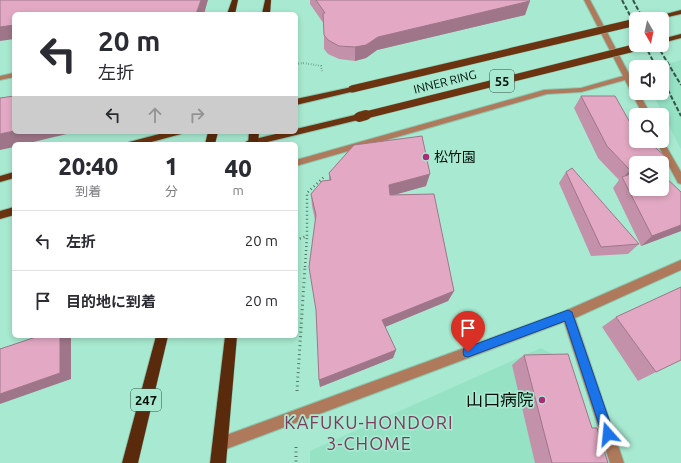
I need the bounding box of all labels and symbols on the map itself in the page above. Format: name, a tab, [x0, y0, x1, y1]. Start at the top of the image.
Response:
north arrow	[629, 12, 669, 52]
street label: INNER RING	[412, 67, 478, 96]
road number: 55	[490, 70, 514, 92]
place label: 松竹園	[434, 149, 476, 165]
marker: 松竹園	[421, 152, 431, 162]
pin	[451, 311, 485, 352]
road number: 247	[131, 389, 161, 411]
place label: 山口病院	[466, 390, 534, 409]
marker: 山口病院	[537, 395, 547, 405]
district label: KAFUKU-HONDORI 3-CHOME	[284, 412, 454, 453]
position arrow	[587, 413, 629, 455]

